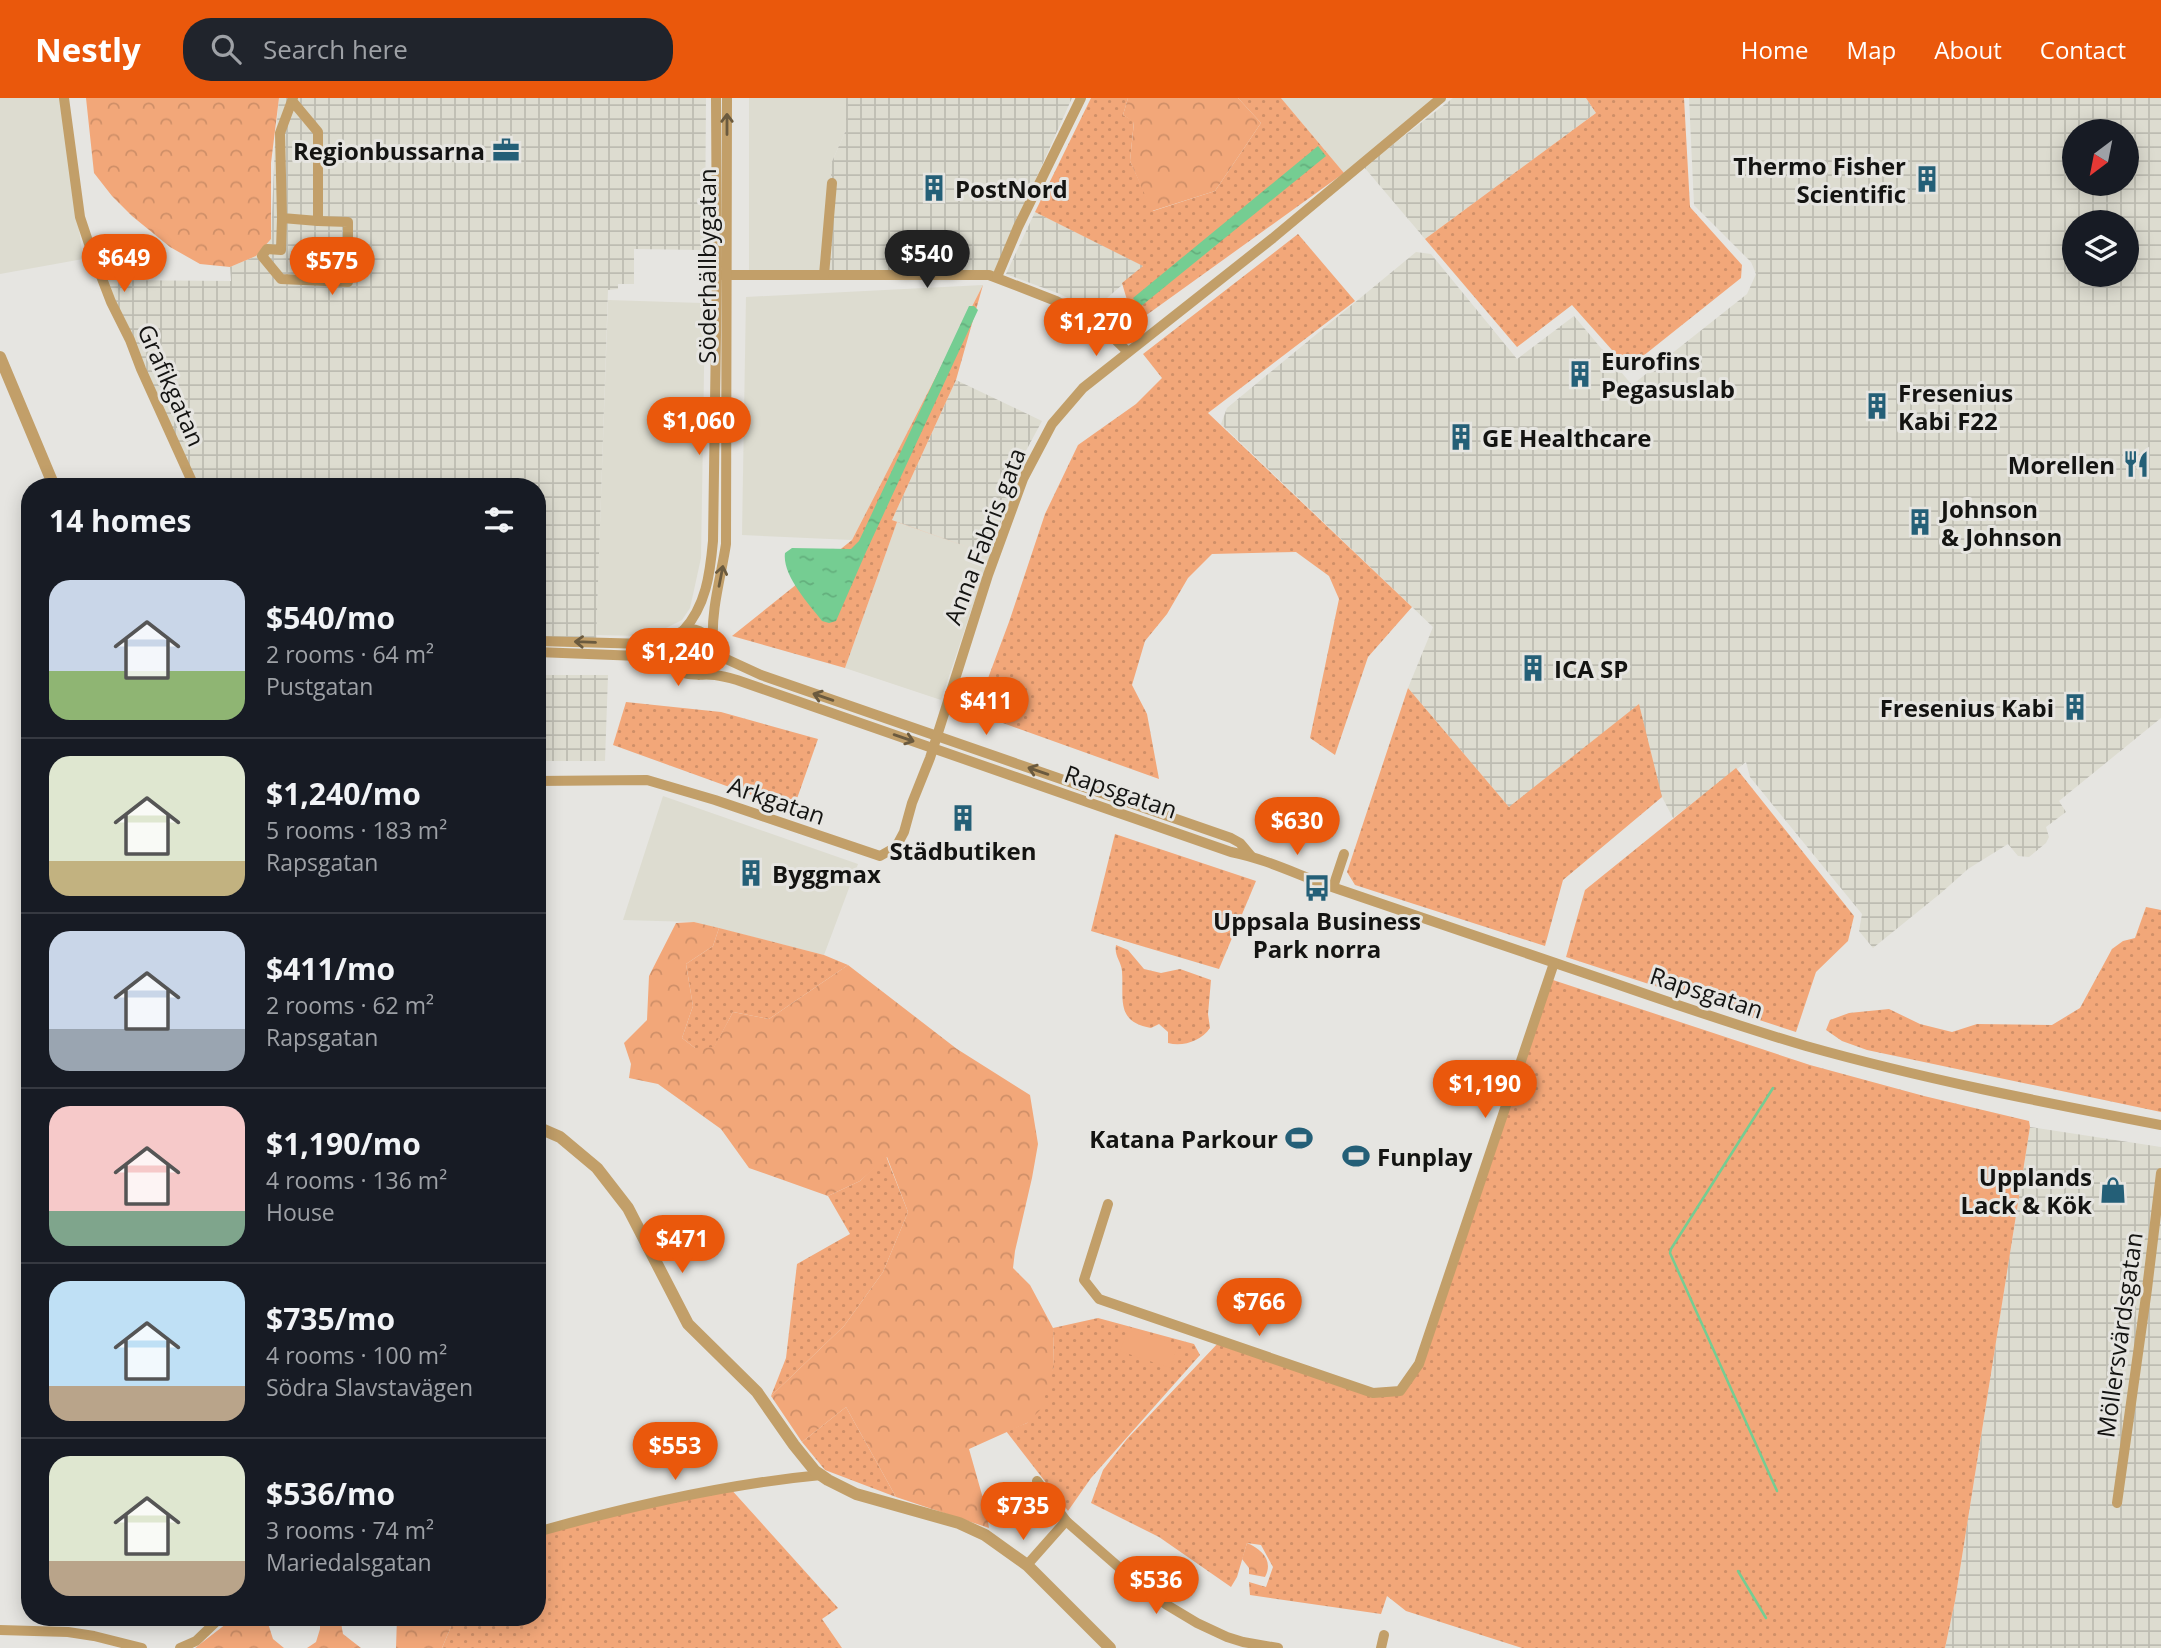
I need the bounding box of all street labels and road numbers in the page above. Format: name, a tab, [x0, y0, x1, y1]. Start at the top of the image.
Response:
street label: Söderhällbygatan	[690, 168, 723, 364]
street label: Grafikgatan	[130, 319, 214, 451]
street label: Anna Fabris gata	[935, 443, 1033, 629]
street label: Rapsgatan	[1060, 756, 1182, 826]
street label: Arkgatan	[724, 768, 830, 832]
street label: Rapsgatan	[1646, 958, 1768, 1026]
street label: Möllersvärdsgatan	[2088, 1230, 2150, 1440]

